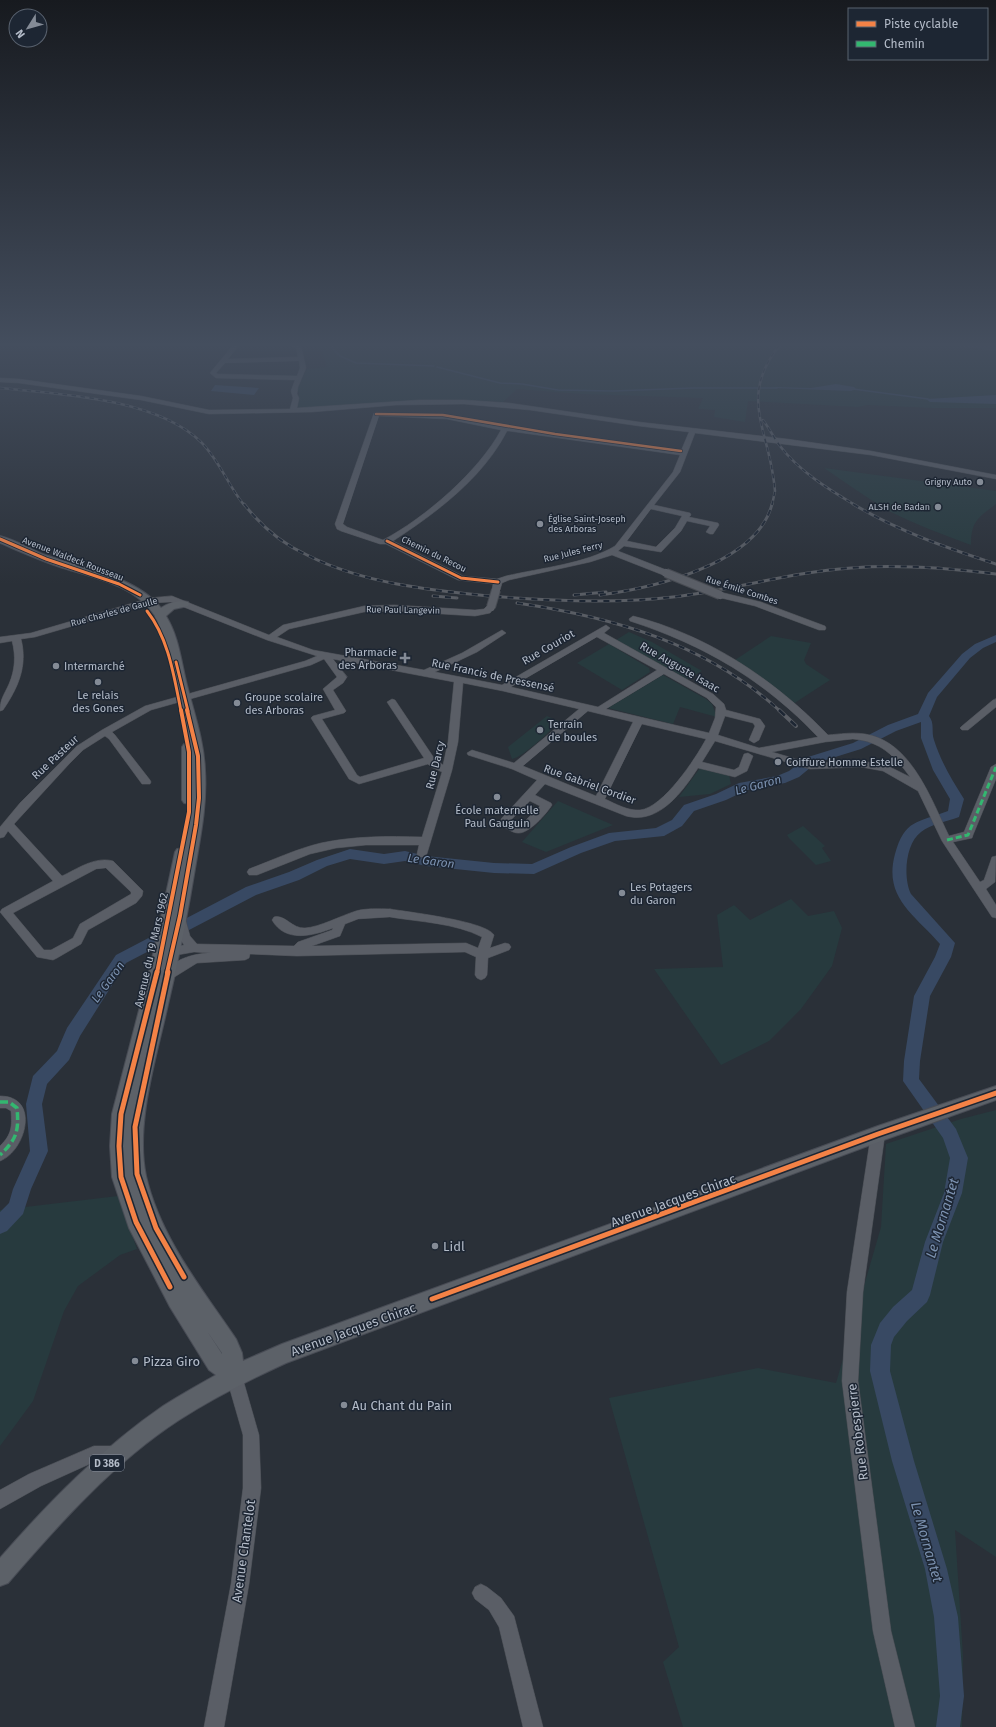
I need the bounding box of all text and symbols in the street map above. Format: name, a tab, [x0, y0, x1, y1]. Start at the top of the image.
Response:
north arrow	[8, 8, 48, 48]
legend	[848, 8, 988, 60]
text: Piste cyclable	[884, 17, 958, 31]
text: N	[13, 27, 28, 41]
text: Chemin	[884, 37, 925, 51]
place label: Grigny Auto	[925, 477, 972, 487]
marker: Grigny Auto	[975, 477, 985, 487]
place label: ALSH de Badan	[868, 502, 930, 512]
marker: ALSH de Badan	[933, 502, 943, 512]
place label: Église Saint-Joseph des Arboras	[548, 513, 626, 534]
marker: Église Saint-Joseph des Arboras	[535, 519, 545, 529]
street label: Chemin du Recou	[400, 534, 468, 574]
street label: Avenue Waldeck Rousseau	[21, 535, 125, 583]
street label: Rue Jules Ferry	[542, 540, 604, 564]
street label: Rue Émile Combes	[705, 573, 780, 606]
street label: Rue Charles de Gaulle	[70, 596, 158, 628]
street label: Rue Paul Langevin	[366, 604, 440, 616]
street label: Rue Couriot	[520, 627, 577, 668]
street label: Rue Auguste Isaac	[638, 639, 722, 696]
place label: Pharmacie des Arboras	[338, 646, 397, 672]
marker: Pharmacie des Arboras	[400, 653, 410, 663]
street label: Rue Francis de Pressensé	[430, 656, 555, 695]
place label: Intermarché	[64, 660, 125, 673]
marker: Intermarché	[51, 661, 61, 671]
marker: Le relais des Gones	[93, 677, 103, 687]
place label: Le relais des Gones	[72, 689, 124, 715]
place label: Groupe scolaire des Arboras	[245, 691, 323, 717]
marker: Groupe scolaire des Arboras	[232, 698, 242, 708]
place label: Terrain de boules	[548, 718, 597, 744]
marker: Terrain de boules	[535, 725, 545, 735]
street label: Rue Pasteur	[29, 732, 82, 782]
street label: Rue Darcy	[423, 739, 448, 791]
place label: Coiffure Homme Estelle	[786, 756, 903, 769]
marker: Coiffure Homme Estelle	[773, 757, 783, 767]
street label: Rue Gabriel Cordier	[542, 762, 638, 807]
water label: Le Garon	[733, 772, 783, 798]
marker: École maternelle Paul Gauguin	[492, 792, 502, 802]
place label: École maternelle Paul Gauguin	[455, 803, 539, 830]
water label: Le Garon	[407, 851, 455, 871]
place label: Les Potagers du Garon	[630, 881, 692, 907]
marker: Les Potagers du Garon	[617, 888, 627, 898]
street label: Avenue du 19 Mars 1962	[132, 892, 171, 1009]
water label: Le Garon	[88, 959, 128, 1005]
street label: Avenue Jacques Chirac	[609, 1171, 738, 1230]
water label: Le Mornantet	[922, 1176, 963, 1260]
place label: Lidl	[443, 1239, 465, 1254]
marker: Lidl	[430, 1241, 440, 1251]
street label: Avenue Jacques Chirac	[289, 1300, 418, 1359]
place label: Pizza Giro	[143, 1354, 200, 1369]
marker: Pizza Giro	[130, 1356, 140, 1366]
street label: Rue Robespierre	[844, 1383, 871, 1481]
place label: Au Chant du Pain	[352, 1398, 452, 1413]
marker: Au Chant du Pain	[339, 1400, 349, 1410]
road number: D 386	[90, 1455, 124, 1471]
street label: Avenue Chantelot	[229, 1498, 258, 1603]
water label: Le Mornantet	[907, 1500, 946, 1584]

